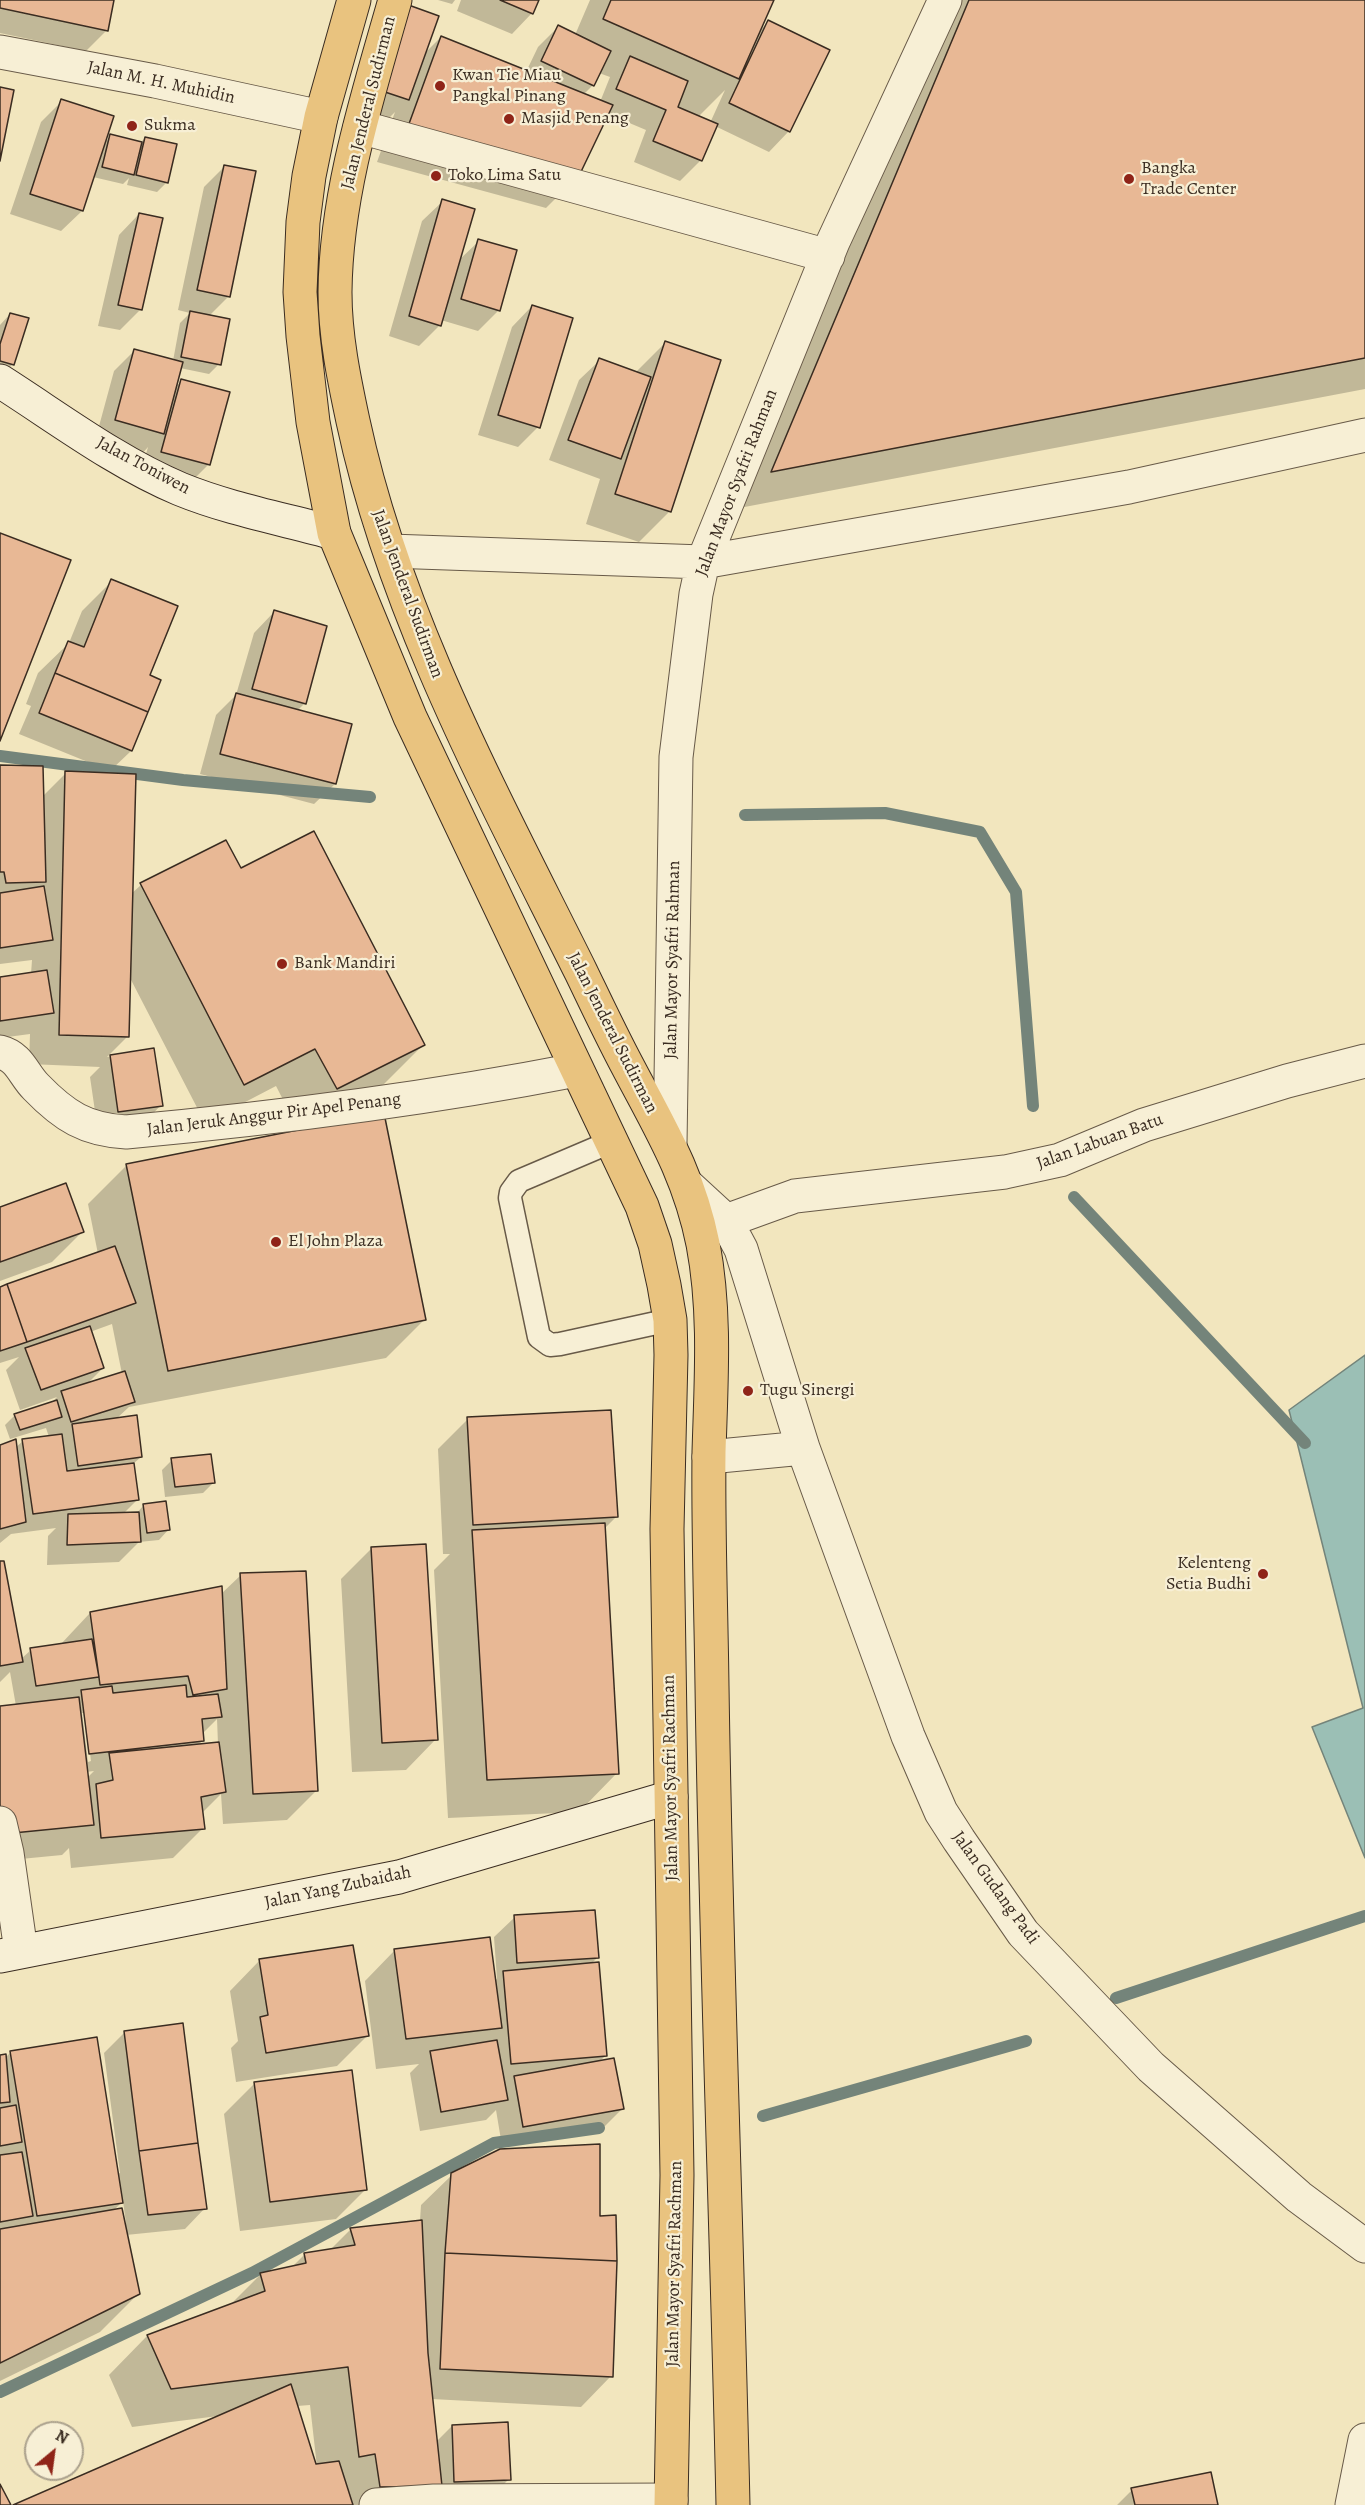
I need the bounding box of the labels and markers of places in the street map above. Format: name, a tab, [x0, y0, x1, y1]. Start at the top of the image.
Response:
place label: Kwan Tie Miau Pangkal Pinang	[452, 65, 566, 107]
marker: Kwan Tie Miau Pangkal Pinang	[433, 79, 447, 93]
place label: Masjid Penang	[521, 108, 629, 130]
marker: Masjid Penang	[502, 112, 516, 126]
place label: Sukma	[144, 115, 196, 137]
marker: Sukma	[125, 119, 139, 133]
place label: Bangka Trade Center	[1141, 158, 1236, 201]
place label: Toko Lima Satu	[448, 165, 561, 187]
marker: Toko Lima Satu	[429, 169, 443, 183]
marker: Bangka Trade Center	[1122, 172, 1136, 186]
place label: Bank Mandiri	[294, 953, 396, 975]
marker: Bank Mandiri	[275, 957, 289, 971]
place label: El John Plaza	[288, 1231, 383, 1253]
marker: El John Plaza	[269, 1235, 283, 1249]
place label: Tugu Sinergi	[760, 1380, 855, 1402]
marker: Tugu Sinergi	[741, 1384, 755, 1398]
place label: Kelenteng Setia Budhi	[1166, 1553, 1251, 1596]
marker: Kelenteng Setia Budhi	[1256, 1567, 1270, 1581]

